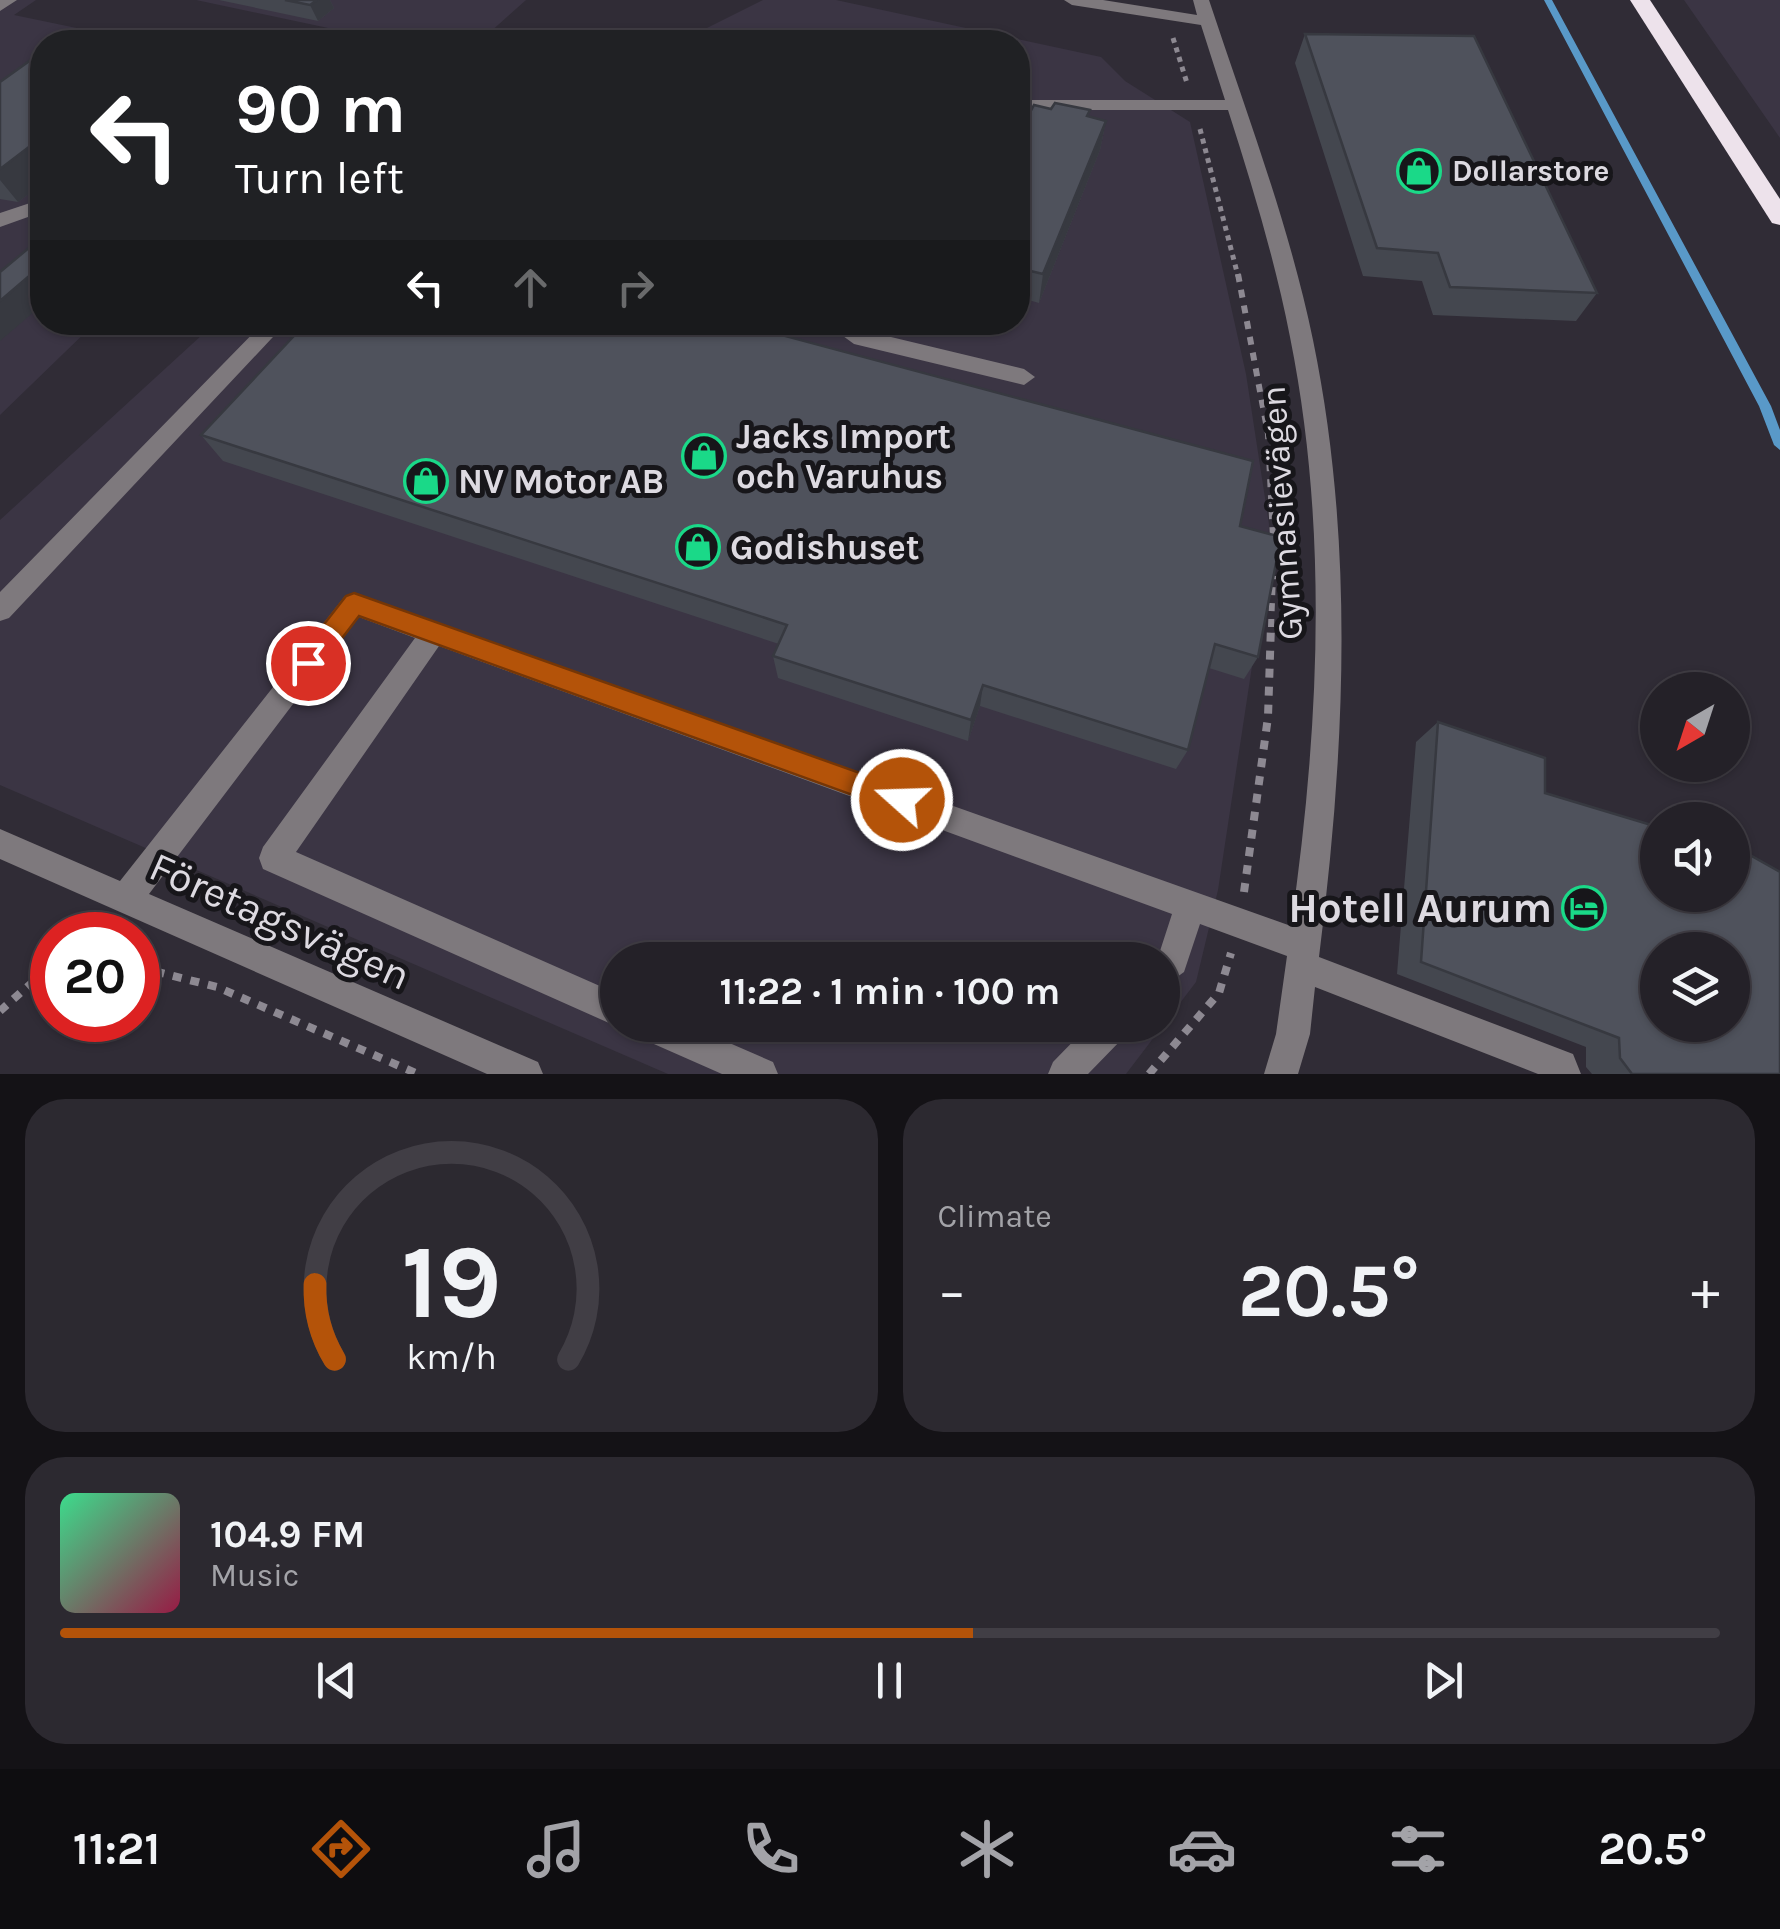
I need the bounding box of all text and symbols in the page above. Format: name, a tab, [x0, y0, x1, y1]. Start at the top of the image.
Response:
text: 90 m	[235, 68, 406, 150]
icon: left	[70, 70, 200, 200]
shop icon: Dollarstore	[1396, 148, 1442, 194]
text: Turn left	[235, 152, 404, 204]
place label: Dollarstore	[1452, 153, 1610, 189]
icon: left	[398, 260, 453, 315]
icon: ahead	[503, 260, 558, 315]
icon: right	[608, 260, 663, 315]
street label: Gymnasievägen	[1253, 385, 1311, 641]
place label: Jacks Import och Varuhus	[736, 416, 951, 497]
shop icon: Jacks Import och Varuhus	[681, 433, 727, 479]
shop icon: NV Motor AB	[403, 458, 449, 504]
place label: NV Motor AB	[458, 461, 664, 502]
shop icon: Godishuset	[675, 524, 721, 570]
place label: Godishuset	[730, 527, 920, 568]
pin	[266, 621, 351, 706]
icon: arrive	[281, 636, 336, 691]
north arrow	[1640, 672, 1750, 782]
map controls	[1640, 672, 1750, 1042]
position arrow	[850, 748, 954, 852]
button: sound	[1640, 802, 1750, 912]
street label: Företagsvägen	[142, 841, 418, 1001]
place label: Hotell Aurum	[1288, 883, 1552, 933]
hotel icon: Hotell Aurum	[1561, 885, 1607, 931]
speed limit sign: 20	[30, 912, 160, 1042]
button: layers	[1640, 932, 1750, 1042]
text: 11:22 · 1 min · 100 m	[720, 969, 1060, 1014]
text: Climate	[938, 1198, 1052, 1235]
text: 19	[401, 1222, 502, 1343]
text: 20.5°	[1238, 1247, 1420, 1335]
text: −	[938, 1259, 966, 1323]
text: +	[1691, 1259, 1720, 1323]
text: km/h	[406, 1336, 497, 1378]
text: 104.9 FM	[210, 1512, 365, 1557]
text: Music	[210, 1557, 299, 1594]
icon: previous	[309, 1653, 364, 1708]
icon: pause	[862, 1653, 917, 1708]
icon: next	[1416, 1653, 1471, 1708]
icon: directions	[306, 1814, 376, 1884]
icon: music	[521, 1814, 591, 1884]
icon: phone	[736, 1814, 806, 1884]
icon: climate	[952, 1814, 1022, 1884]
icon: car	[1167, 1814, 1237, 1884]
icon: filters	[1383, 1814, 1453, 1884]
text: 11:21	[73, 1823, 160, 1875]
text: 20.5°	[1598, 1823, 1707, 1875]

